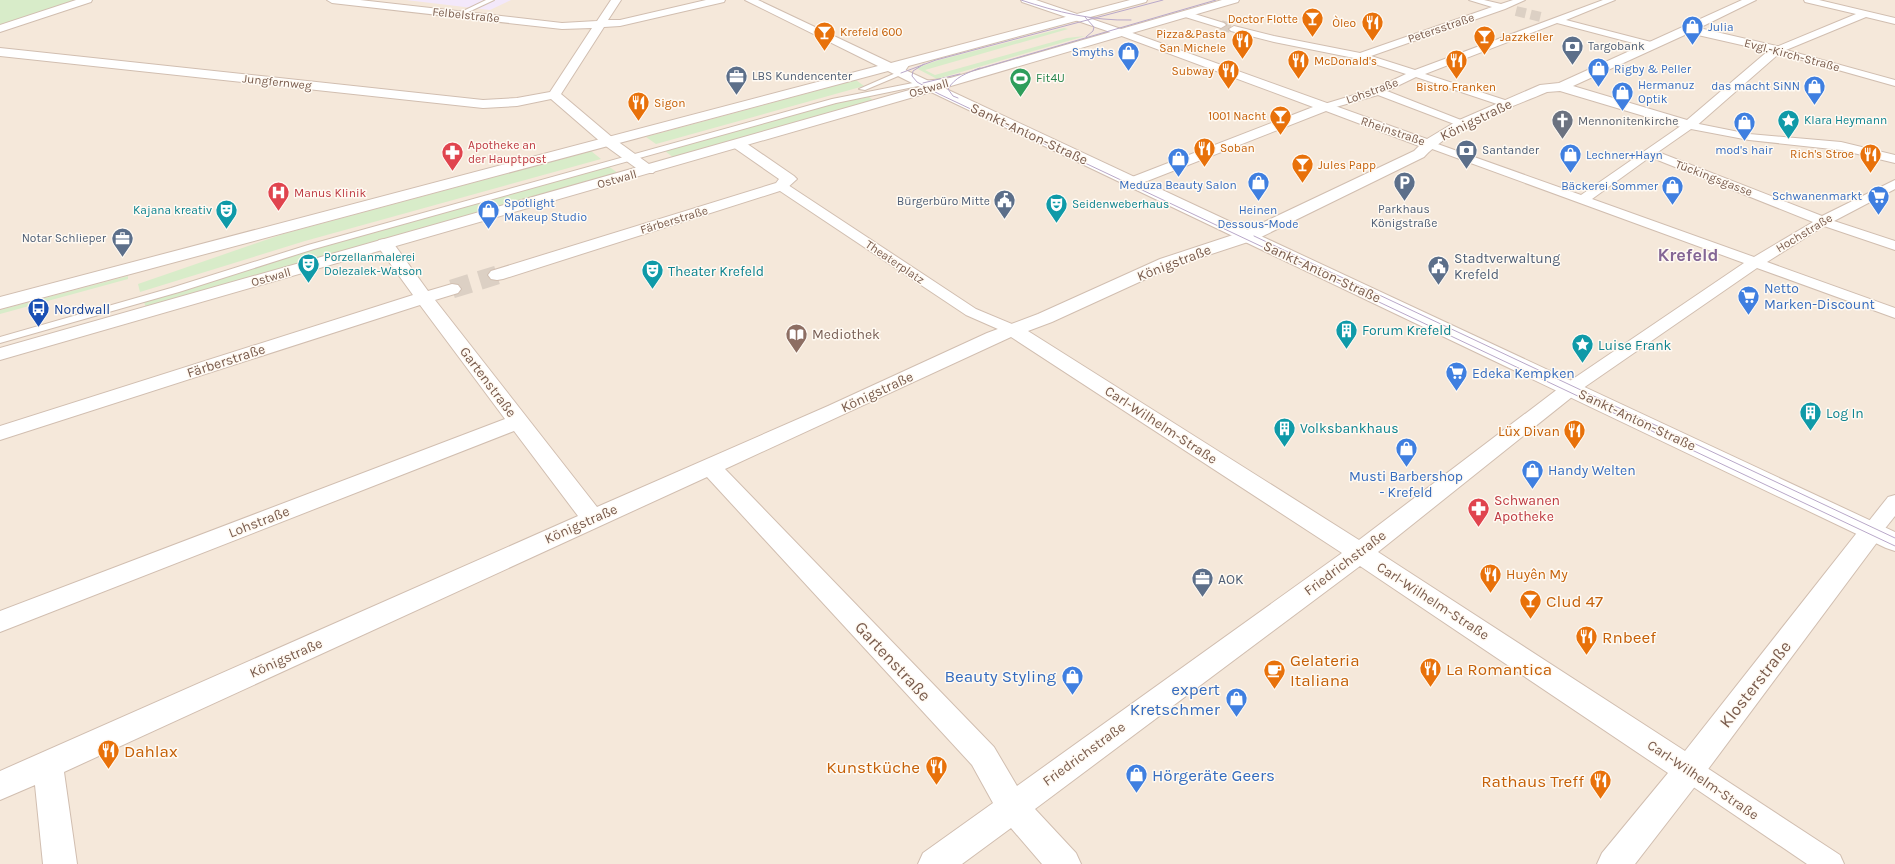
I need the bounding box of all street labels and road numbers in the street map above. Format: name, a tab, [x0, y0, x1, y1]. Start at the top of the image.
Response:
street label: Felbelstraße	[432, 5, 500, 25]
street label: Petersstraße	[1406, 10, 1476, 46]
street label: Evgl.-Kirch-Straße	[1743, 36, 1841, 74]
street label: Jungfernweg	[242, 71, 313, 93]
street label: Lohstraße	[1344, 75, 1400, 107]
street label: Ostwall	[908, 76, 950, 100]
street label: Königstraße	[1437, 95, 1515, 145]
street label: Sankt-Anton-Straße	[968, 99, 1090, 169]
street label: Rheinstraße	[1359, 113, 1427, 149]
street label: Tückingsgasse	[1673, 157, 1755, 199]
street label: Ostwall	[596, 167, 638, 191]
street label: Färberstraße	[639, 203, 709, 237]
street label: Hochstraße	[1773, 211, 1835, 255]
street label: Theaterplatz	[863, 237, 927, 287]
street label: Sankt-Anton-Straße	[1261, 237, 1383, 307]
street label: Königstraße	[1135, 241, 1213, 285]
street label: Ostwall	[250, 265, 292, 289]
street label: Färberstraße	[185, 340, 267, 382]
street label: Gartenstraße	[456, 343, 520, 421]
street label: Königstraße	[838, 368, 916, 416]
street label: Carl-Wilhelm-Straße	[1102, 382, 1220, 468]
street label: Sankt-Anton-Straße	[1576, 385, 1698, 455]
street label: Königstraße	[542, 500, 620, 548]
street label: Lohstraße	[226, 503, 292, 541]
street label: Friedrichstraße	[1301, 527, 1389, 599]
street label: Carl-Wilhelm-Straße	[1374, 558, 1492, 644]
street label: Gartenstraße	[851, 617, 935, 705]
street label: Königstraße	[247, 634, 325, 682]
street label: Klosterstraße	[1715, 637, 1795, 731]
street label: Friedrichstraße	[1039, 718, 1129, 790]
street label: Carl-Wilhelm-Straße	[1644, 736, 1762, 824]

